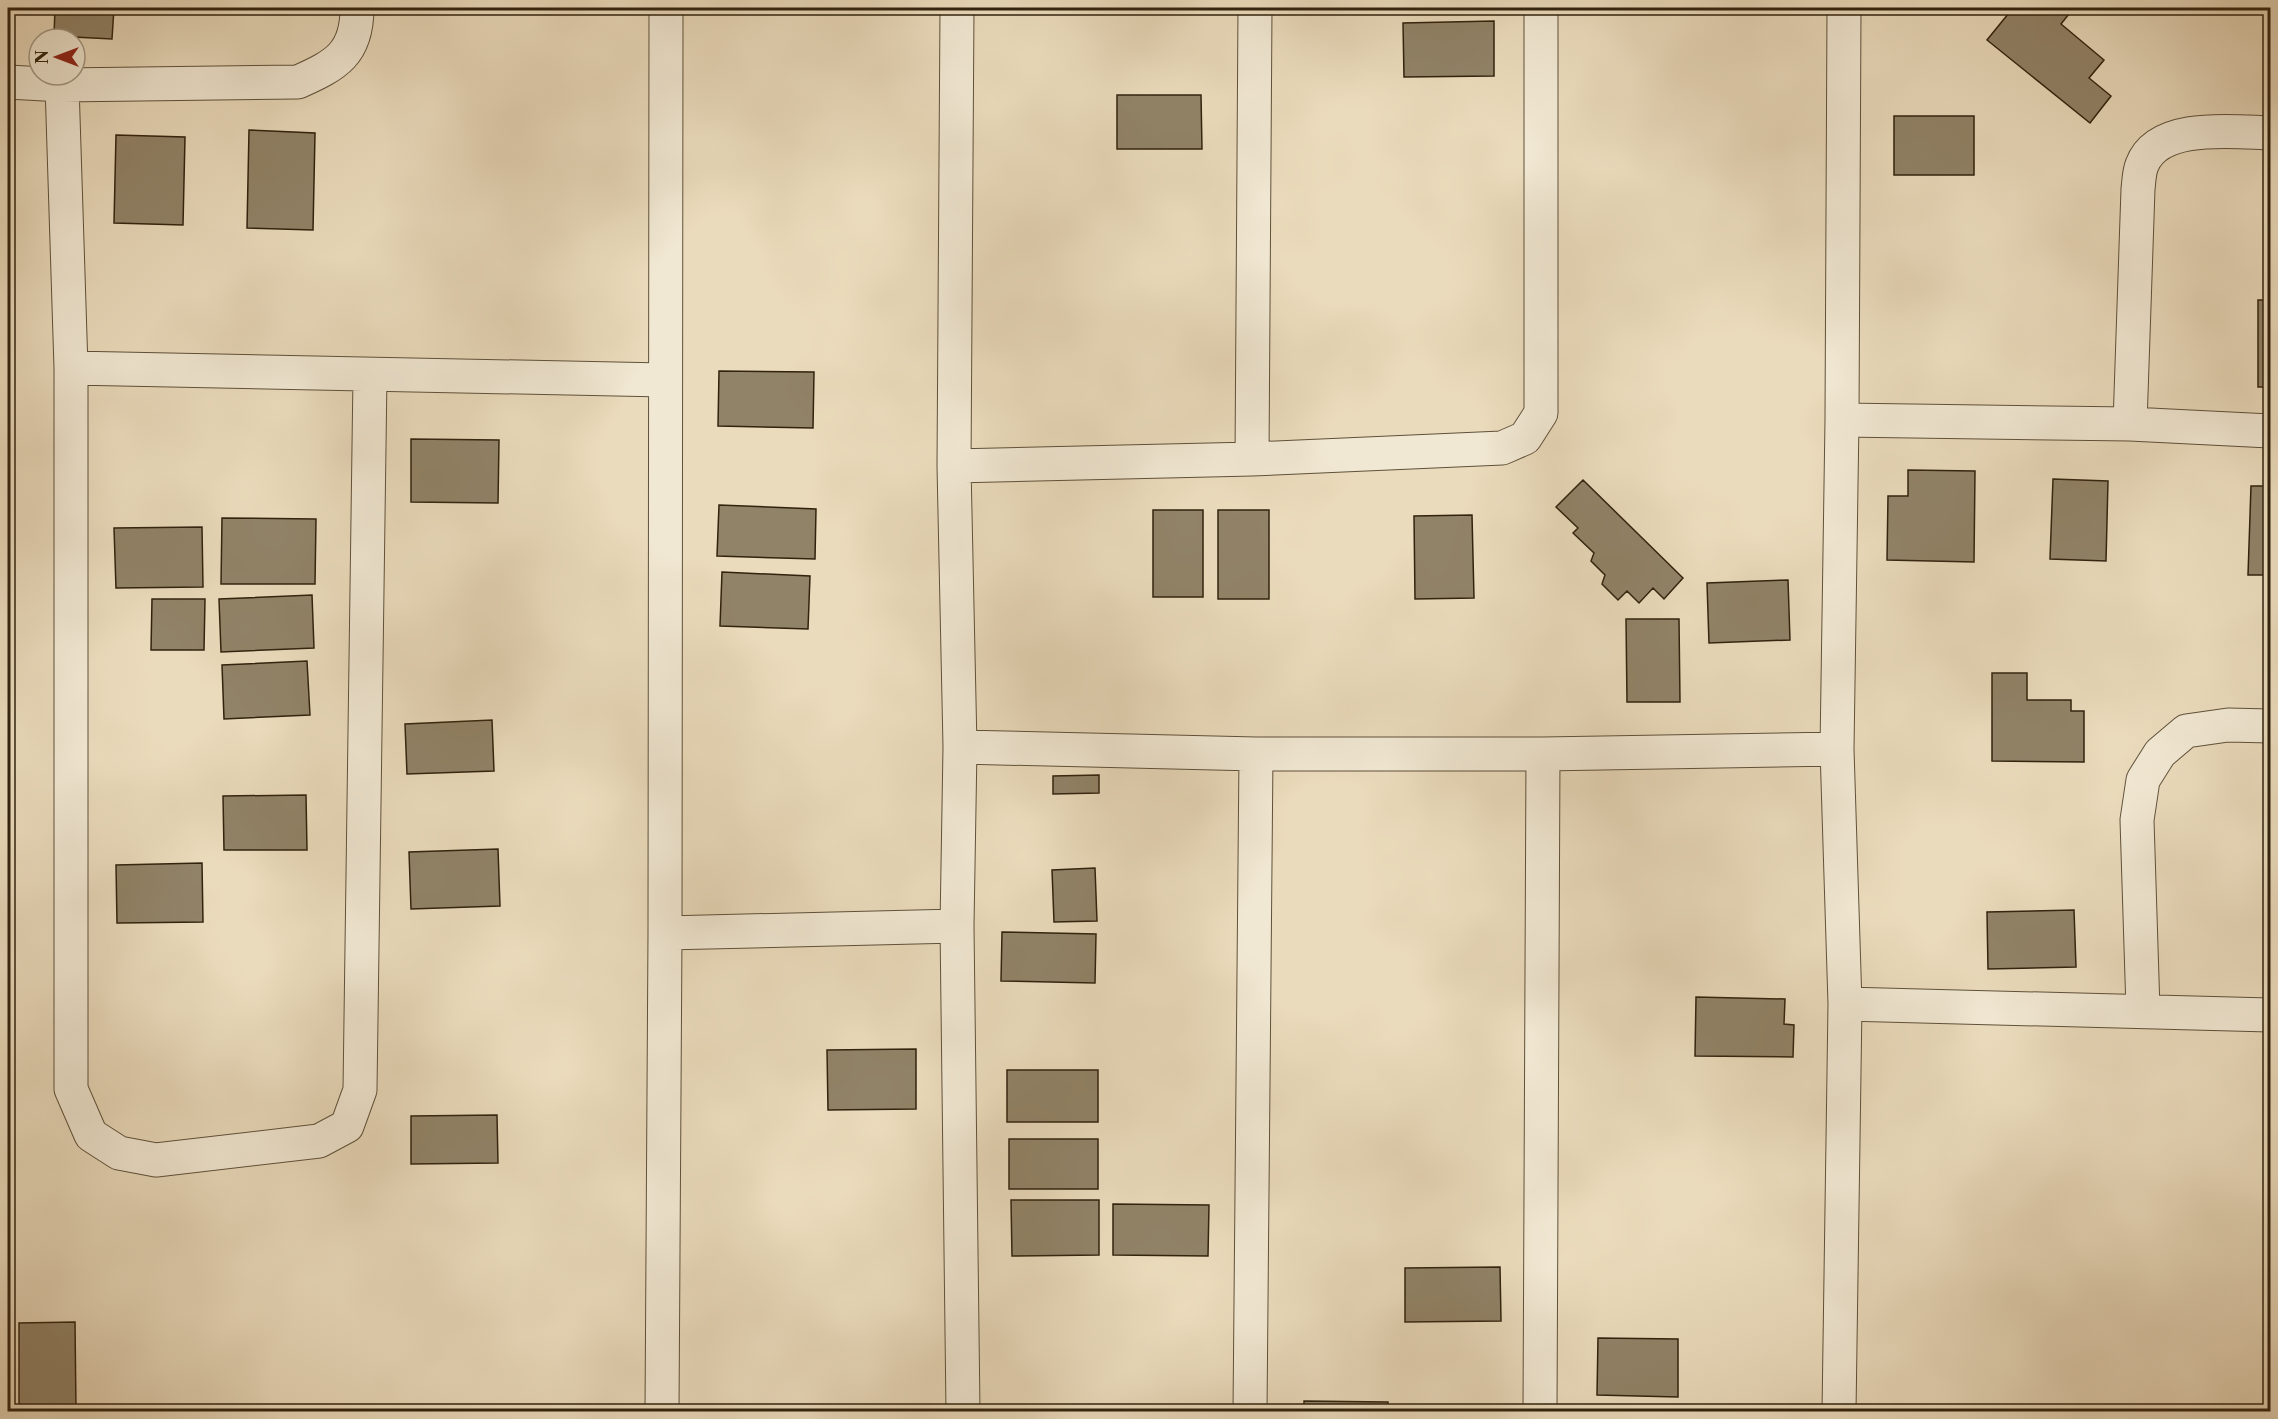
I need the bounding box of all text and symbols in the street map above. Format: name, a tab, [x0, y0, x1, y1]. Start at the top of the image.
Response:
north arrow	[27, 27, 87, 87]
text: N	[32, 50, 52, 64]

